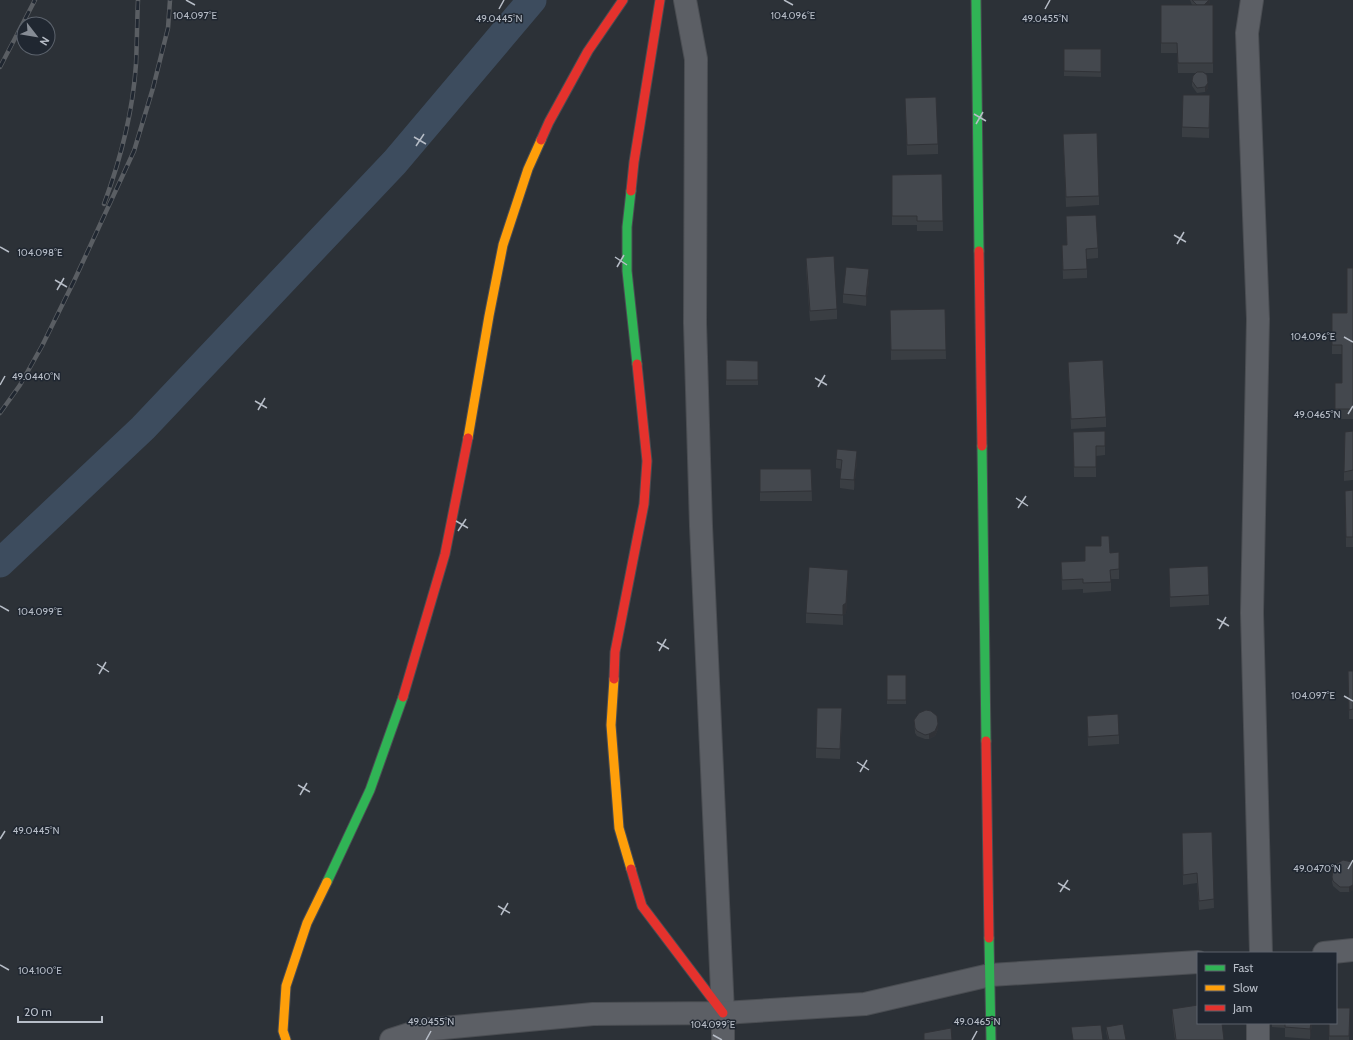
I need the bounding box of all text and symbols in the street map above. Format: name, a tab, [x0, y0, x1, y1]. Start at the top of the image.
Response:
text: 104.097°E	[173, 9, 217, 22]
text: 104.096°E	[771, 9, 816, 22]
text: 49.0445°N	[475, 12, 523, 25]
text: 49.0455°N	[1022, 12, 1068, 25]
north arrow	[16, 16, 56, 56]
text: N	[37, 34, 53, 48]
text: 104.098°E	[18, 246, 63, 259]
text: 104.096°E	[1291, 330, 1336, 343]
text: 49.0440°N	[12, 370, 60, 383]
text: 49.0465°N	[1294, 408, 1340, 421]
text: 104.099°E	[18, 605, 63, 618]
text: 104.097°E	[1291, 689, 1335, 702]
text: 49.0445°N	[12, 824, 60, 837]
text: 49.0470°N	[1293, 862, 1341, 875]
legend	[1197, 952, 1337, 1024]
text: Fast	[1233, 960, 1253, 975]
text: 104.100°E	[18, 964, 62, 977]
text: Slow	[1233, 980, 1258, 995]
scale bar	[18, 998, 102, 1024]
text: Jam	[1232, 1000, 1252, 1015]
text: 20 m	[24, 1004, 52, 1019]
text: 49.0455°N	[408, 1015, 454, 1028]
text: 49.0465°N	[954, 1015, 1000, 1028]
text: 104.099°E	[691, 1018, 736, 1031]

